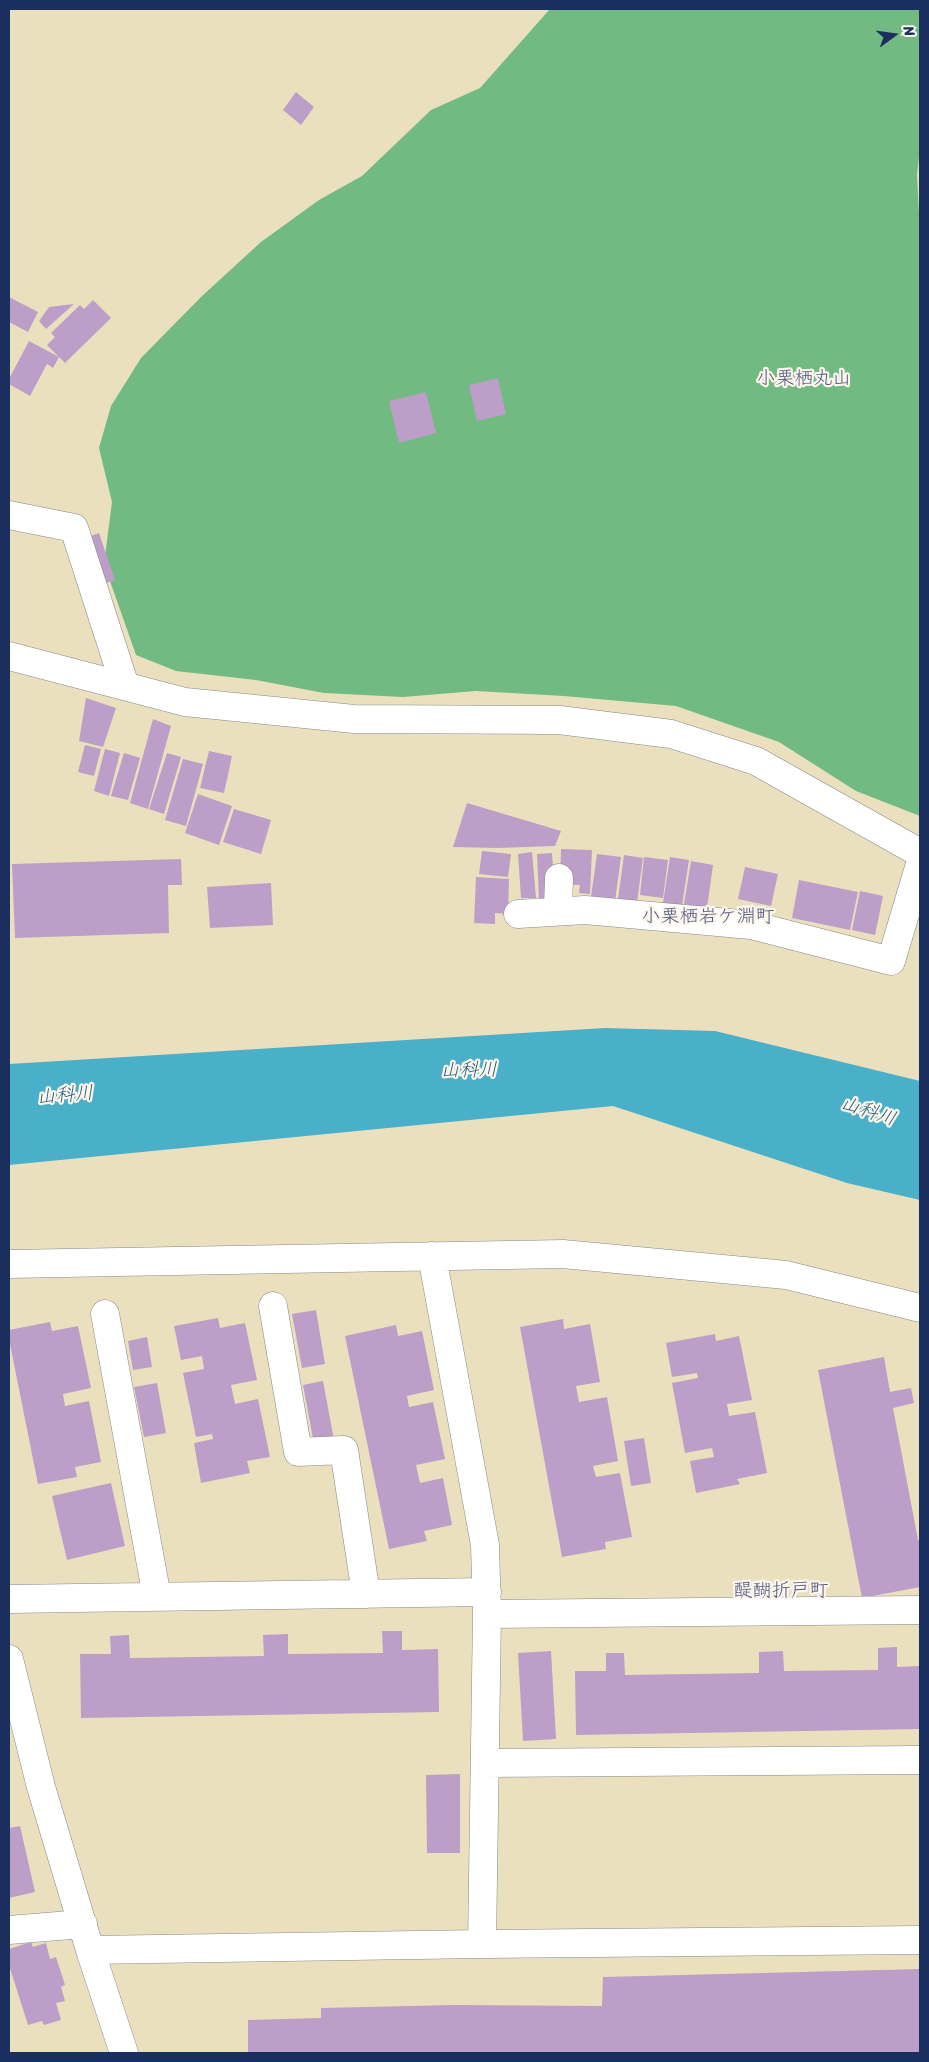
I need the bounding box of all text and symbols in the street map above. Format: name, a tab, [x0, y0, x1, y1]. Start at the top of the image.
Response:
north arrow	[869, 10, 919, 60]
text: N	[896, 24, 922, 39]
district label: 小栗栖丸山	[757, 368, 851, 390]
district label: 小栗栖岩ケ淵町	[642, 906, 774, 928]
water label: 山科川	[440, 1059, 498, 1083]
water label: 山科川	[36, 1082, 94, 1110]
water label: 山科川	[837, 1092, 899, 1132]
district label: 醍醐折戸町	[734, 1580, 828, 1602]

